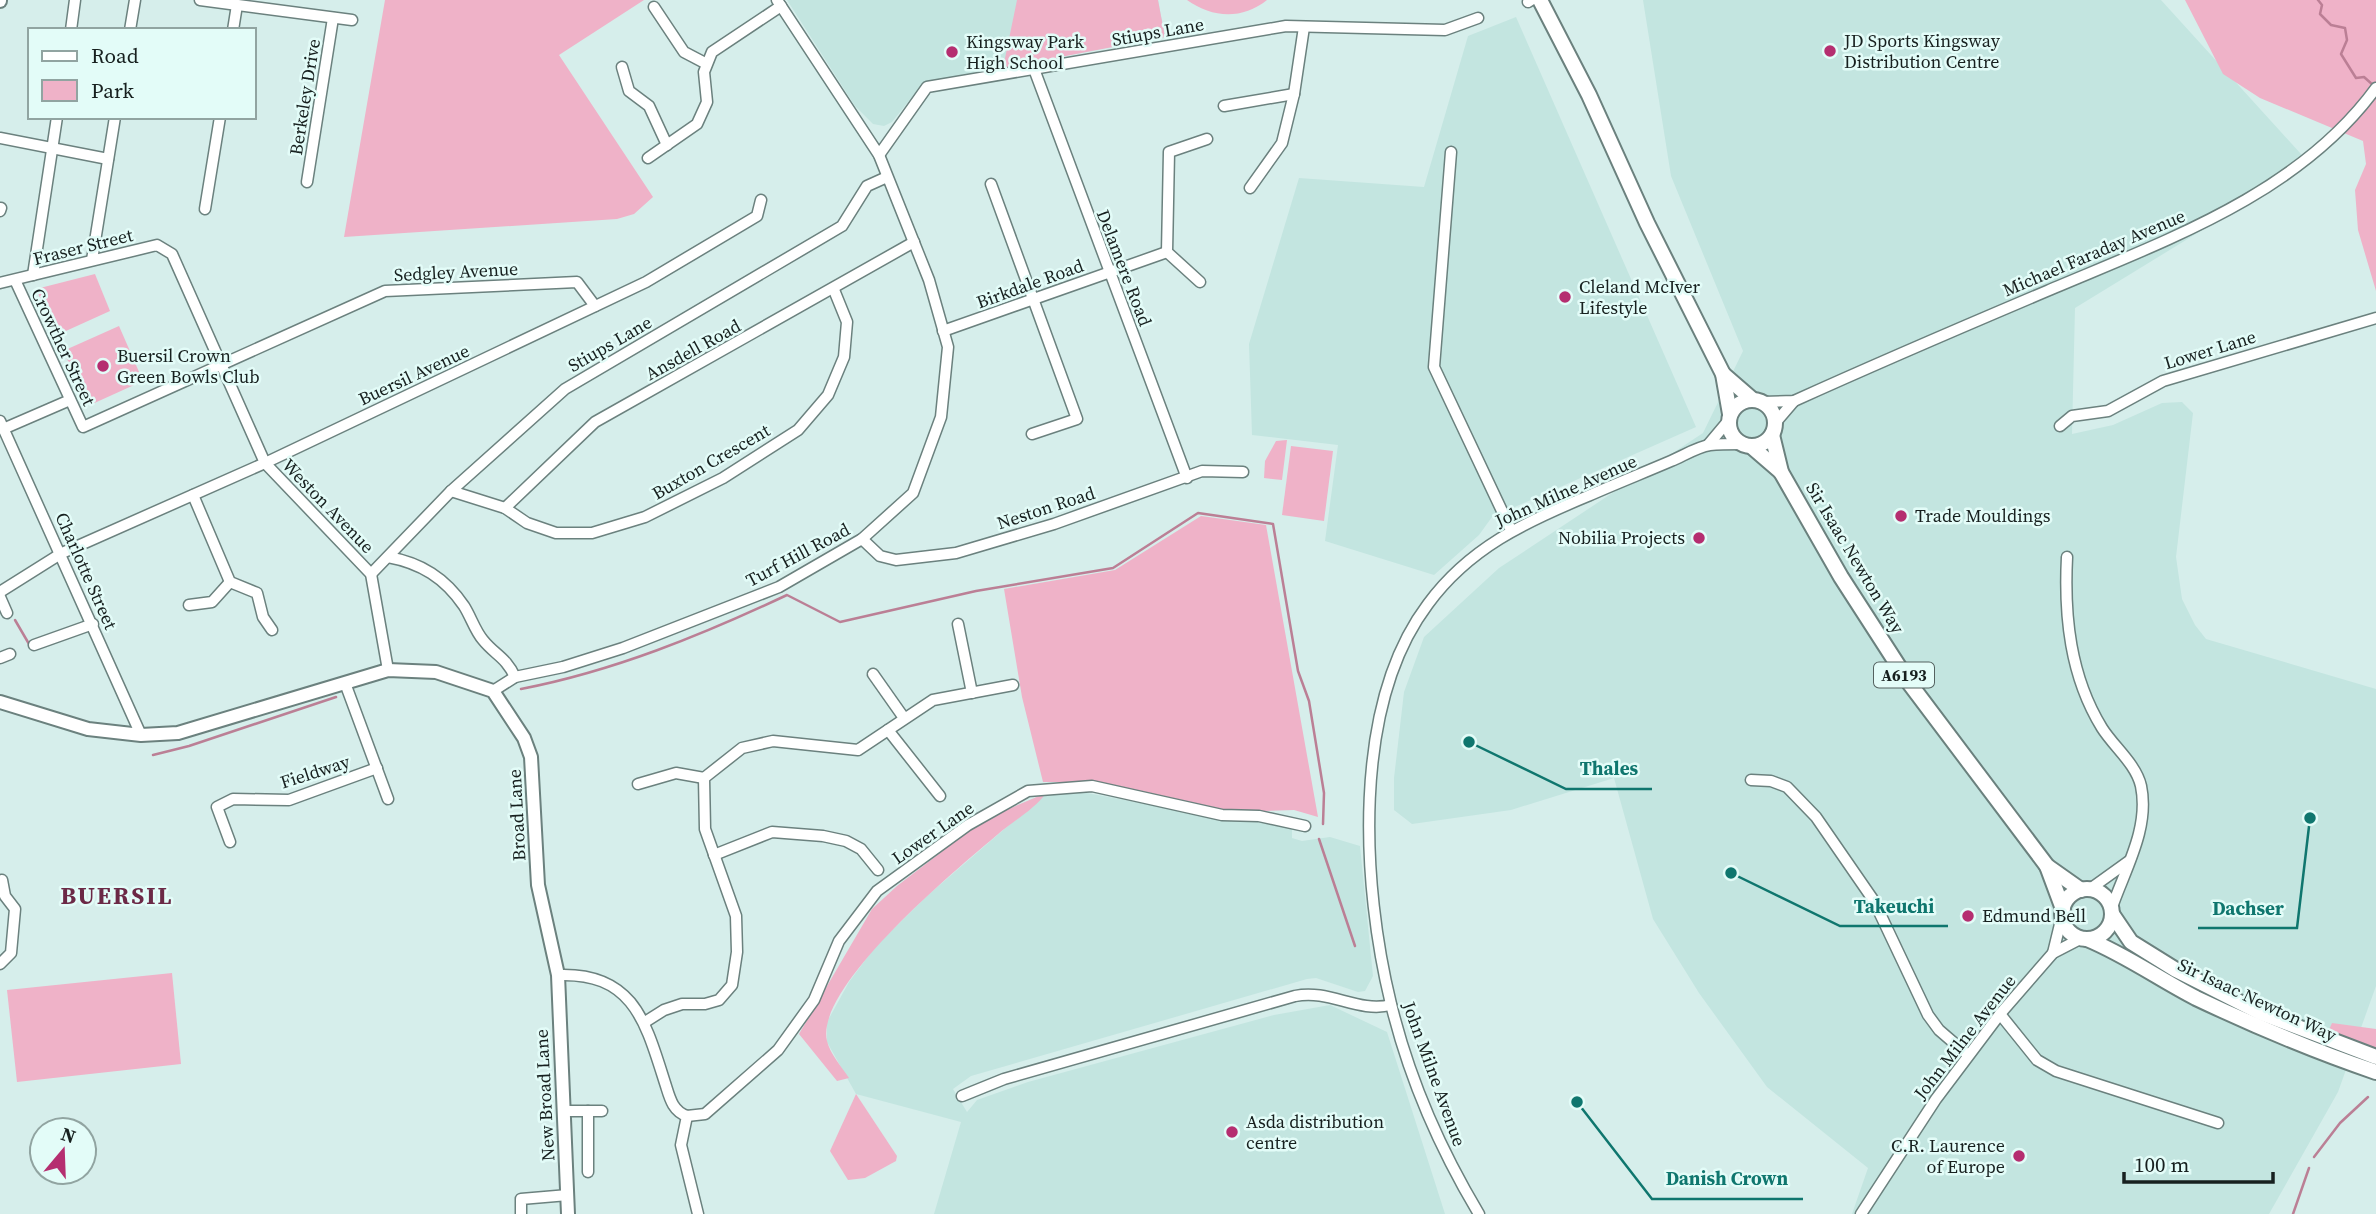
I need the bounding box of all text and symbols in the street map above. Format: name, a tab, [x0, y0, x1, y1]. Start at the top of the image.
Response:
street label: Stiups Lane	[1110, 11, 1206, 52]
legend	[28, 28, 256, 119]
place label: JD Sports Kingsway Distribution Centre	[1843, 28, 2001, 74]
place label: Kingsway Park High School	[966, 29, 1084, 75]
street label: Berkeley Drive	[283, 37, 326, 157]
text: Road	[91, 41, 139, 70]
marker: JD Sports Kingsway Distribution Centre	[1822, 43, 1838, 59]
marker: Kingsway Park High School	[944, 44, 960, 60]
text: Park	[91, 76, 135, 105]
street label: Michael Faraday Avenue	[1999, 203, 2189, 302]
street label: Delamere Road	[1091, 206, 1158, 330]
street label: Fraser Street	[30, 222, 136, 271]
street label: Birkdale Road	[973, 253, 1087, 314]
street label: Sedgley Avenue	[393, 256, 519, 287]
place label: Cleland McIver Lifestyle	[1579, 274, 1701, 320]
street label: Crowther Street	[25, 284, 102, 410]
marker: Cleland McIver Lifestyle	[1557, 289, 1573, 305]
street label: Stiups Lane	[563, 310, 656, 378]
street label: Ansdell Road	[641, 313, 745, 386]
street label: Lower Lane	[2161, 324, 2259, 375]
street label: Buersil Avenue	[354, 338, 473, 411]
place label: Buersil Crown Green Bowls Club	[117, 343, 260, 389]
marker: Buersil Crown Green Bowls Club	[95, 358, 111, 374]
street label: Buxton Crescent	[647, 418, 774, 505]
street label: John Milne Avenue	[1490, 448, 1640, 533]
street label: Weston Avenue	[277, 453, 380, 559]
street label: Sir Isaac Newton Way	[1800, 477, 1911, 639]
street label: Neston Road	[994, 480, 1098, 535]
place label: Trade Mouldings	[1915, 503, 2051, 528]
street label: Charlotte Street	[50, 508, 123, 633]
marker: Trade Mouldings	[1893, 508, 1909, 524]
street label: Turf Hill Road	[741, 517, 854, 592]
place label: Nobilia Projects	[1558, 525, 1685, 550]
marker: Nobilia Projects	[1691, 530, 1707, 546]
road number: A6193	[1874, 662, 1934, 688]
street label: Fieldway	[277, 748, 354, 794]
callout: Thales	[1566, 749, 1652, 789]
text: Thales	[1580, 755, 1639, 781]
street label: Broad Lane	[502, 768, 531, 862]
street label: Lower Lane	[887, 795, 979, 870]
district label: BUERSIL	[61, 879, 173, 912]
callout: Takeuchi	[1840, 886, 1948, 926]
callout: Dachser	[2198, 888, 2297, 928]
text: Takeuchi	[1854, 893, 1934, 919]
text: Dachser	[2212, 895, 2284, 921]
place label: Edmund Bell	[1982, 903, 2086, 928]
marker: Edmund Bell	[1960, 908, 1976, 924]
street label: Sir Isaac Newton Way	[2174, 952, 2341, 1048]
street label: John Milne Avenue	[1907, 969, 2021, 1105]
street label: John Milne Avenue	[1396, 997, 1472, 1150]
street label: New Broad Lane	[529, 1028, 560, 1162]
place label: Asda distribution centre	[1246, 1109, 1384, 1155]
north arrow	[28, 1116, 98, 1186]
text: N	[58, 1120, 79, 1150]
marker: Asda distribution centre	[1224, 1124, 1240, 1140]
place label: C.R. Laurence of Europe	[1891, 1133, 2005, 1179]
scale bar	[2124, 1140, 2273, 1184]
marker: C.R. Laurence of Europe	[2011, 1148, 2027, 1164]
text: 100 m	[2134, 1150, 2189, 1179]
callout: Danish Crown	[1652, 1159, 1803, 1199]
text: Danish Crown	[1666, 1165, 1789, 1191]

